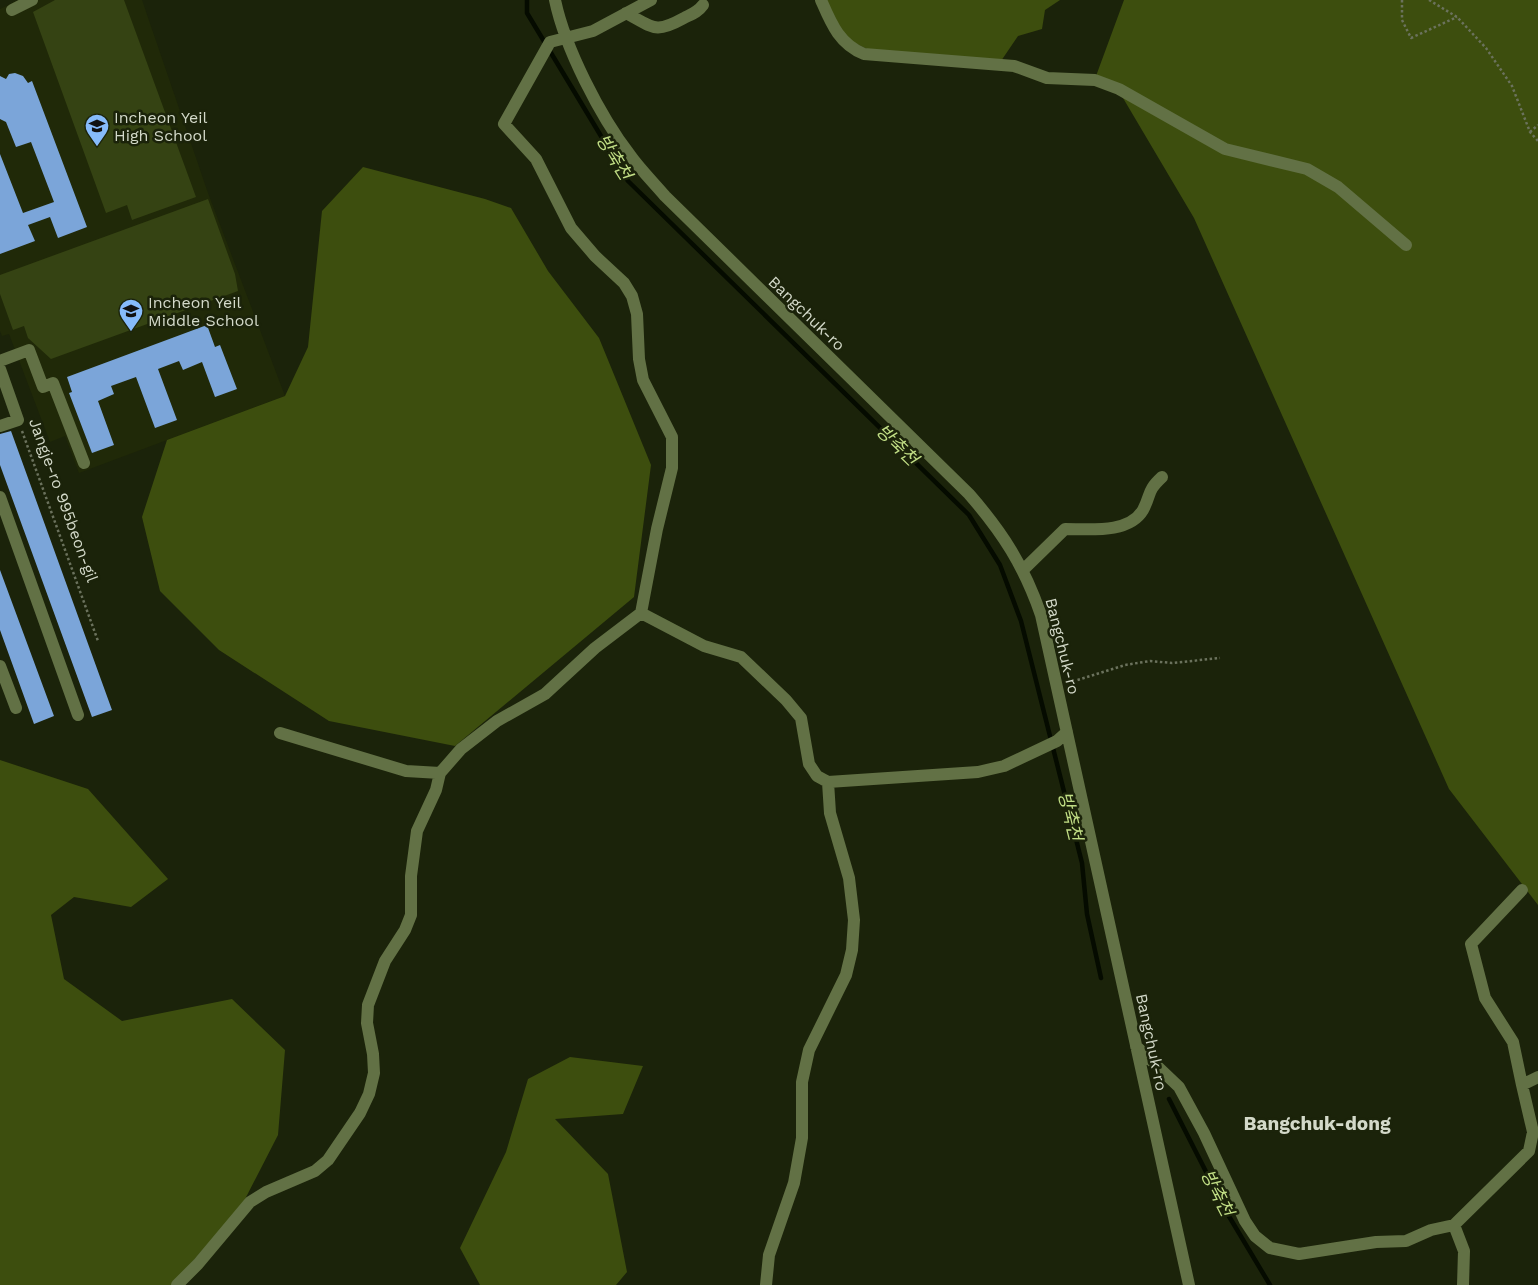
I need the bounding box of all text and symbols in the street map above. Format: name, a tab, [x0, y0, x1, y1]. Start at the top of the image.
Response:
place label: Incheon Yeil High School	[114, 108, 207, 145]
school or university icon: Incheon Yeil High School	[84, 113, 110, 147]
water label: 방축천	[592, 130, 638, 185]
street label: Bangchuk-ro	[764, 272, 849, 355]
place label: Incheon Yeil Middle School	[148, 293, 259, 330]
school or university icon: Incheon Yeil Middle School	[118, 298, 144, 332]
street label: Jangje-ro 995beon-gil	[25, 416, 102, 585]
water label: 방축천	[872, 420, 924, 471]
street label: Bangchuk-ro	[1041, 596, 1084, 696]
water label: 방축천	[1054, 789, 1087, 845]
street label: Bangchuk-ro	[1132, 992, 1171, 1092]
district label: Bangchuk-dong	[1243, 1112, 1391, 1135]
water label: 방축천	[1197, 1166, 1239, 1222]

